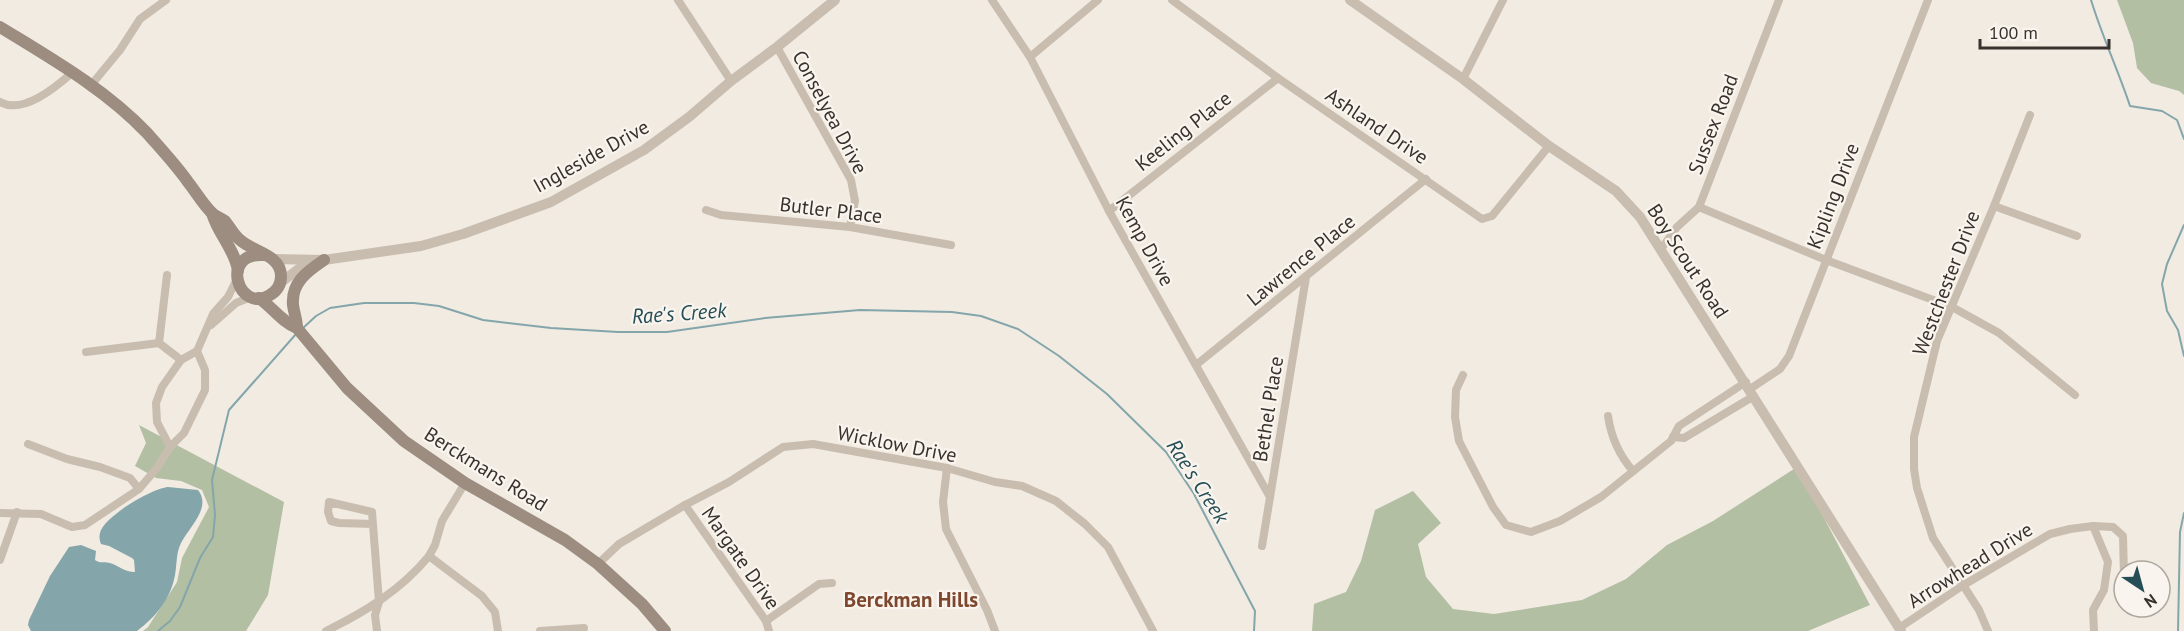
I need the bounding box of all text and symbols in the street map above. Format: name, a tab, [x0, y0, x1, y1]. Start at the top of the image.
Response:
scale bar	[1980, 12, 2109, 50]
text: 100 m	[1989, 21, 2038, 44]
street label: Conselyea Drive	[787, 46, 873, 178]
street label: Sussex Road	[1682, 70, 1744, 178]
street label: Ashland Drive	[1321, 82, 1433, 170]
street label: Keeling Place	[1130, 85, 1236, 177]
street label: Ingleside Drive	[529, 114, 653, 198]
street label: Kipling Drive	[1801, 139, 1865, 253]
street label: Butler Place	[778, 191, 884, 229]
street label: Kemp Drive	[1110, 192, 1180, 290]
street label: Boy Scout Road	[1641, 199, 1735, 323]
street label: Westchester Drive	[1906, 207, 1986, 359]
street label: Lawrence Place	[1241, 208, 1361, 312]
water label: Rae's Creek	[631, 296, 729, 330]
street label: Bethel Place	[1247, 354, 1289, 464]
street label: Wicklow Drive	[835, 420, 959, 468]
street label: Berckmans Road	[420, 421, 552, 517]
water label: Rae's Creek	[1161, 434, 1236, 529]
street label: Margate Drive	[696, 501, 786, 615]
street label: Arrowhead Drive	[1903, 516, 2037, 614]
north arrow	[2112, 559, 2172, 619]
district label: Berckman Hills	[844, 586, 978, 613]
text: N	[2141, 590, 2161, 612]

